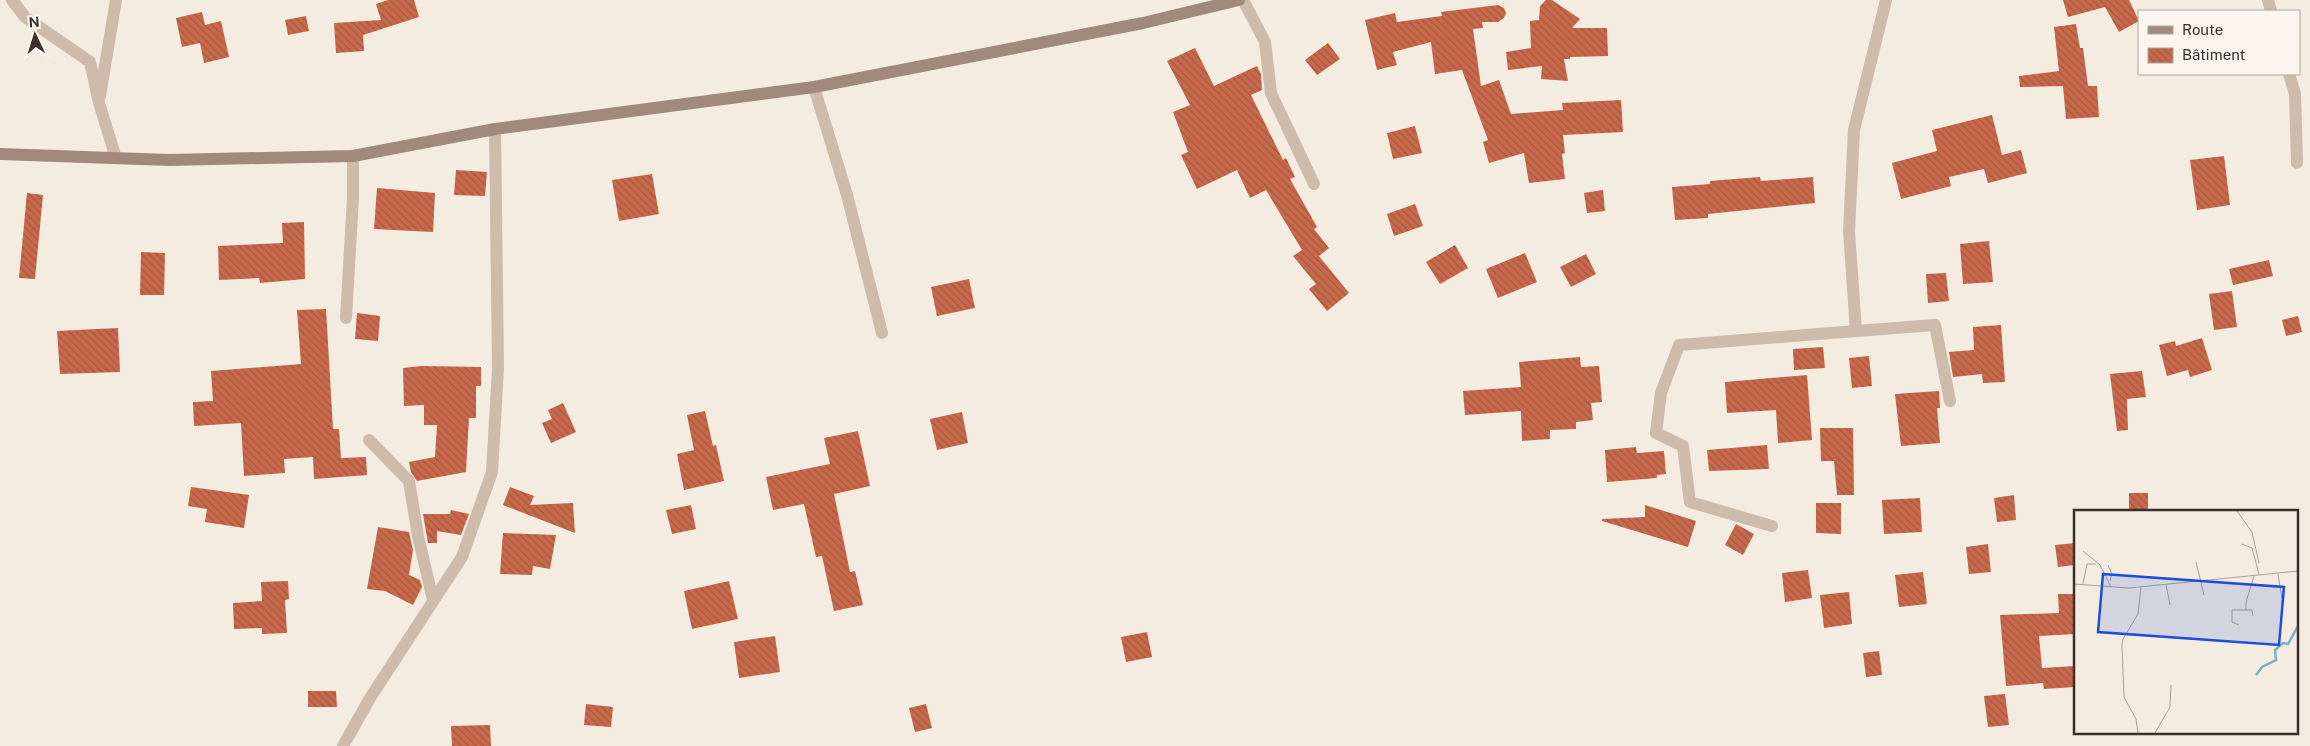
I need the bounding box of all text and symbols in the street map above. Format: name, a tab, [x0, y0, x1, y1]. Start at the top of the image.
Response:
north arrow	[10, 10, 60, 60]
legend	[2138, 10, 2300, 75]
text: N	[28, 14, 40, 30]
text: Route	[2182, 21, 2223, 38]
text: Bâtiment	[2182, 46, 2245, 63]
inset map	[2074, 510, 2298, 734]

